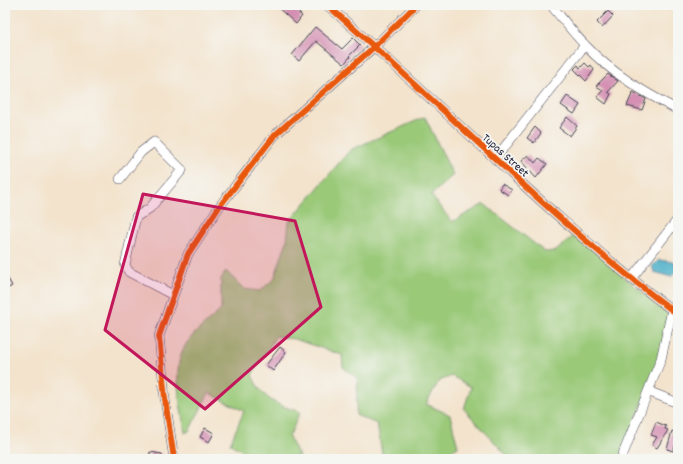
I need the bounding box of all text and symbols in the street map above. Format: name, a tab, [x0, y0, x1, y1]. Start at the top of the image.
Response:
street label: Tupas Street	[478, 130, 533, 182]

